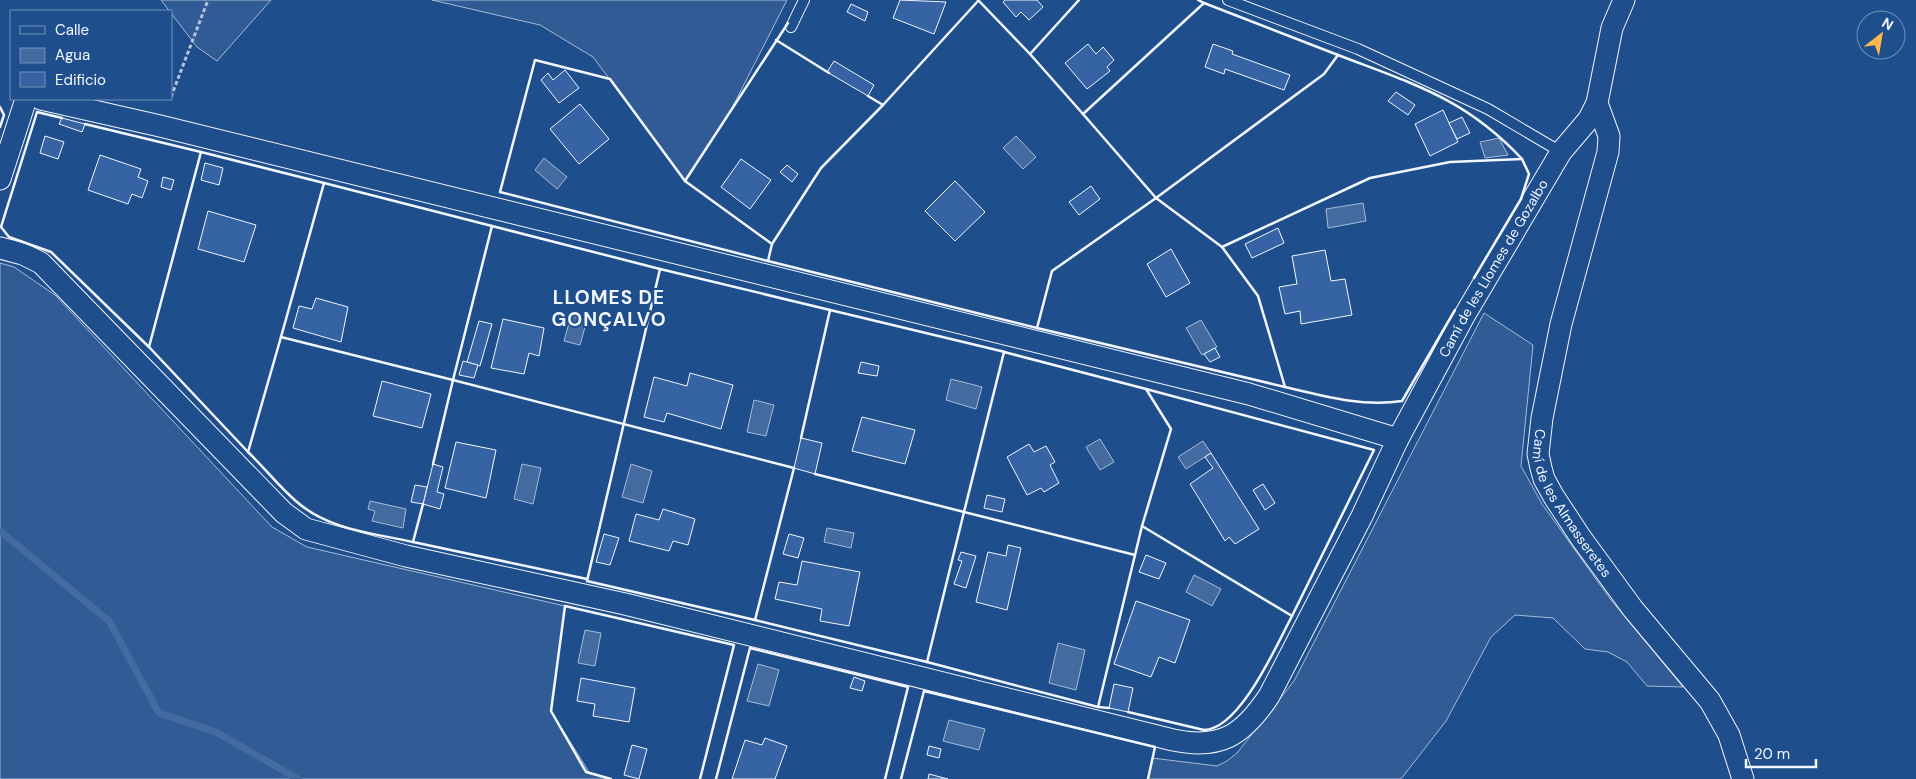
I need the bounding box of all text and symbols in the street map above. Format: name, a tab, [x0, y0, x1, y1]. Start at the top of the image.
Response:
legend	[10, 10, 172, 100]
north arrow	[1856, 10, 1906, 60]
text: N	[1879, 14, 1897, 34]
text: Calle	[55, 20, 89, 40]
text: Agua	[55, 45, 90, 65]
text: Edificio	[55, 70, 106, 90]
street label: Camí de les Llomes de Gozalbo	[1435, 176, 1552, 360]
district label: LLOMES DE GONÇALVO	[551, 285, 667, 332]
street label: Camí de les Almasseretes	[1528, 428, 1616, 581]
scale bar	[1746, 736, 1816, 768]
text: 20 m	[1754, 744, 1790, 764]

